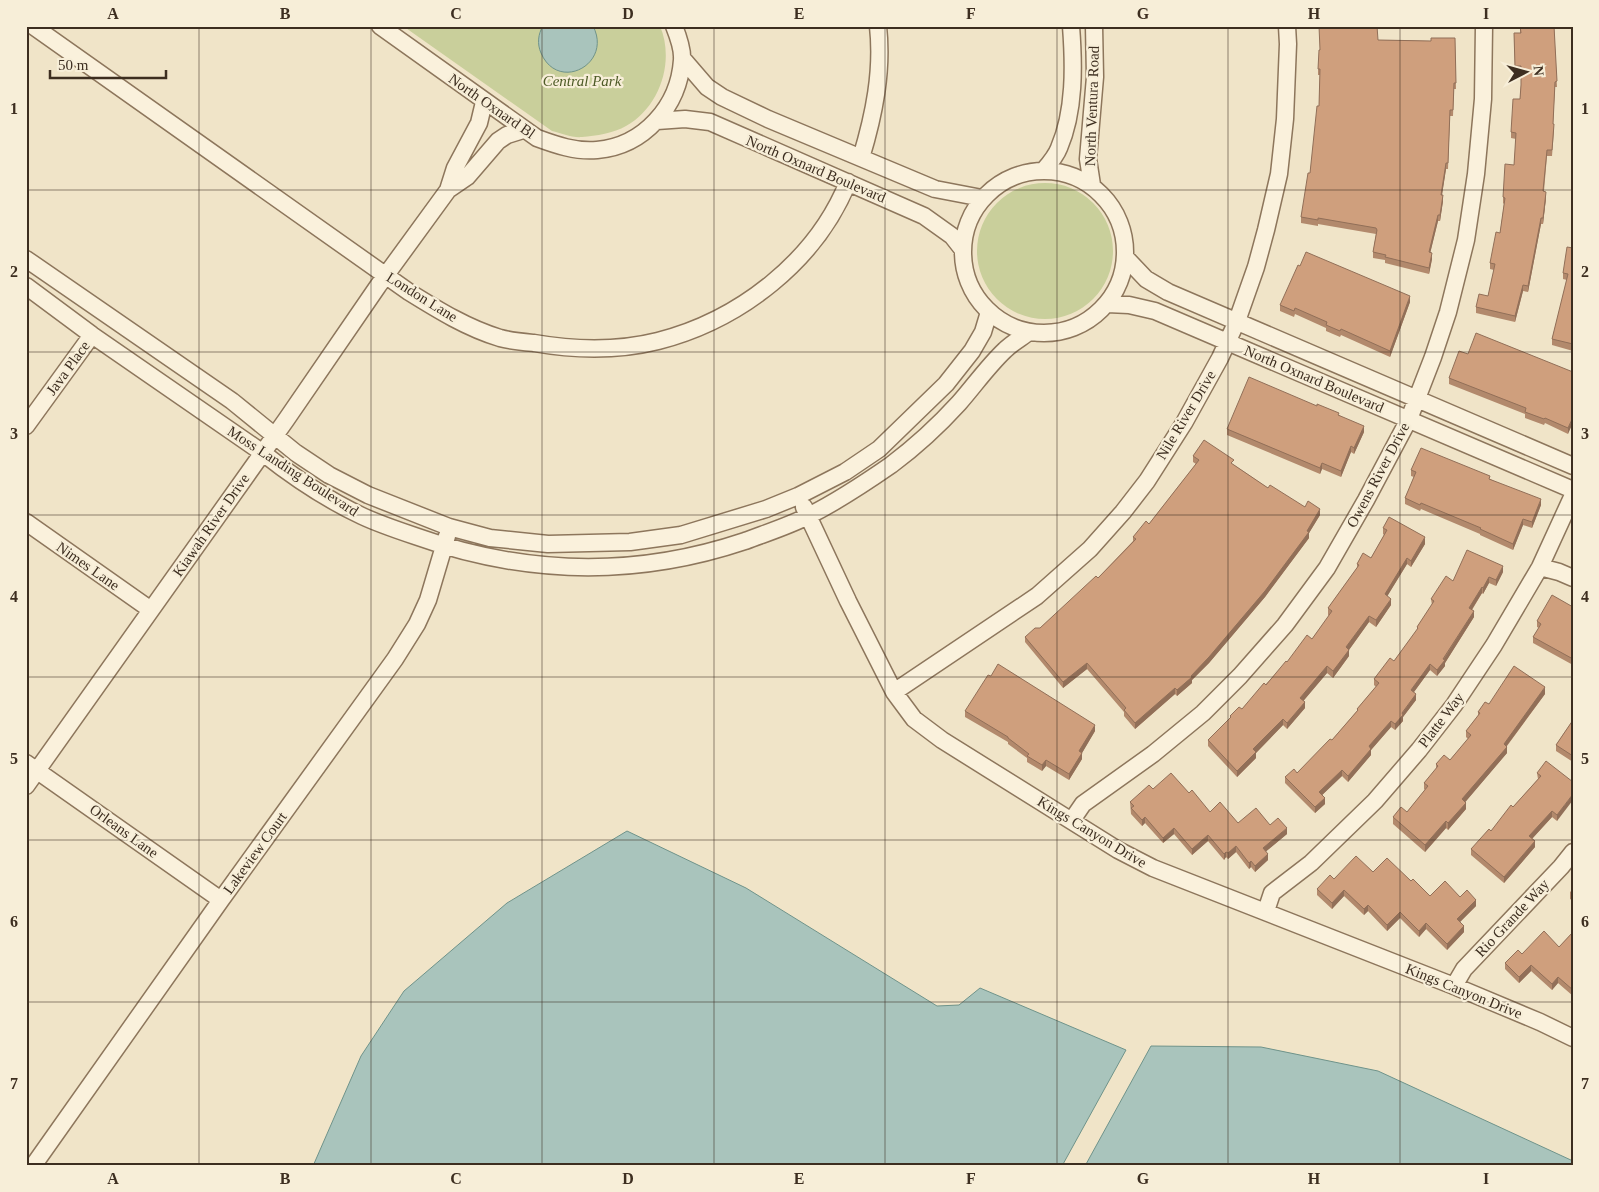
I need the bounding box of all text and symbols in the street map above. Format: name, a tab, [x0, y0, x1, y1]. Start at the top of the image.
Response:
text: A	[107, 5, 119, 22]
text: B	[280, 5, 291, 22]
text: C	[450, 5, 462, 22]
text: D	[622, 5, 634, 22]
text: E	[794, 5, 804, 22]
text: F	[966, 5, 976, 22]
text: G	[1137, 5, 1150, 22]
text: H	[1308, 5, 1321, 22]
text: I	[1483, 5, 1489, 22]
street label: North Ventura Road	[1082, 45, 1102, 167]
scale bar	[50, 48, 166, 80]
north arrow	[1502, 48, 1552, 98]
text: 50 m	[58, 57, 89, 73]
text: N	[1530, 65, 1546, 77]
street label: North Oxnard Bl	[446, 70, 538, 142]
park label: Central Park	[543, 73, 622, 89]
text: 1	[10, 100, 18, 117]
text: 1	[1581, 100, 1589, 117]
street label: North Oxnard Boulevard	[744, 132, 889, 206]
text: 2	[10, 263, 18, 280]
text: 2	[1581, 263, 1589, 280]
street label: London Lane	[384, 269, 461, 325]
street label: Java Place	[43, 338, 93, 398]
street label: North Oxnard Boulevard	[1242, 342, 1387, 416]
street label: Nile River Drive	[1153, 367, 1219, 462]
street label: Owens River Drive	[1344, 419, 1413, 530]
street label: Moss Landing Boulevard	[225, 423, 362, 520]
text: 3	[10, 425, 18, 442]
text: 3	[1581, 425, 1589, 442]
street label: Kiawah River Drive	[170, 470, 253, 579]
street label: Nimes Lane	[54, 539, 123, 594]
text: 4	[10, 588, 18, 605]
text: 4	[1581, 588, 1589, 605]
street label: Platte Way	[1415, 689, 1467, 751]
text: 5	[10, 750, 18, 767]
text: 5	[1581, 750, 1589, 767]
street label: Kings Canyon Drive	[1035, 793, 1150, 871]
street label: Orleans Lane	[87, 801, 161, 861]
street label: Lakeview Court	[220, 808, 290, 897]
street label: Rio Grande Way	[1472, 876, 1552, 960]
text: 6	[10, 913, 18, 930]
text: 6	[1581, 913, 1589, 930]
street label: Kings Canyon Drive	[1403, 960, 1525, 1022]
text: 7	[10, 1075, 18, 1092]
text: 7	[1581, 1075, 1589, 1092]
text: A	[107, 1170, 119, 1187]
text: B	[280, 1170, 291, 1187]
text: C	[450, 1170, 462, 1187]
text: D	[622, 1170, 634, 1187]
text: E	[794, 1170, 804, 1187]
text: F	[966, 1170, 976, 1187]
text: G	[1137, 1170, 1150, 1187]
text: H	[1308, 1170, 1321, 1187]
text: I	[1483, 1170, 1489, 1187]

